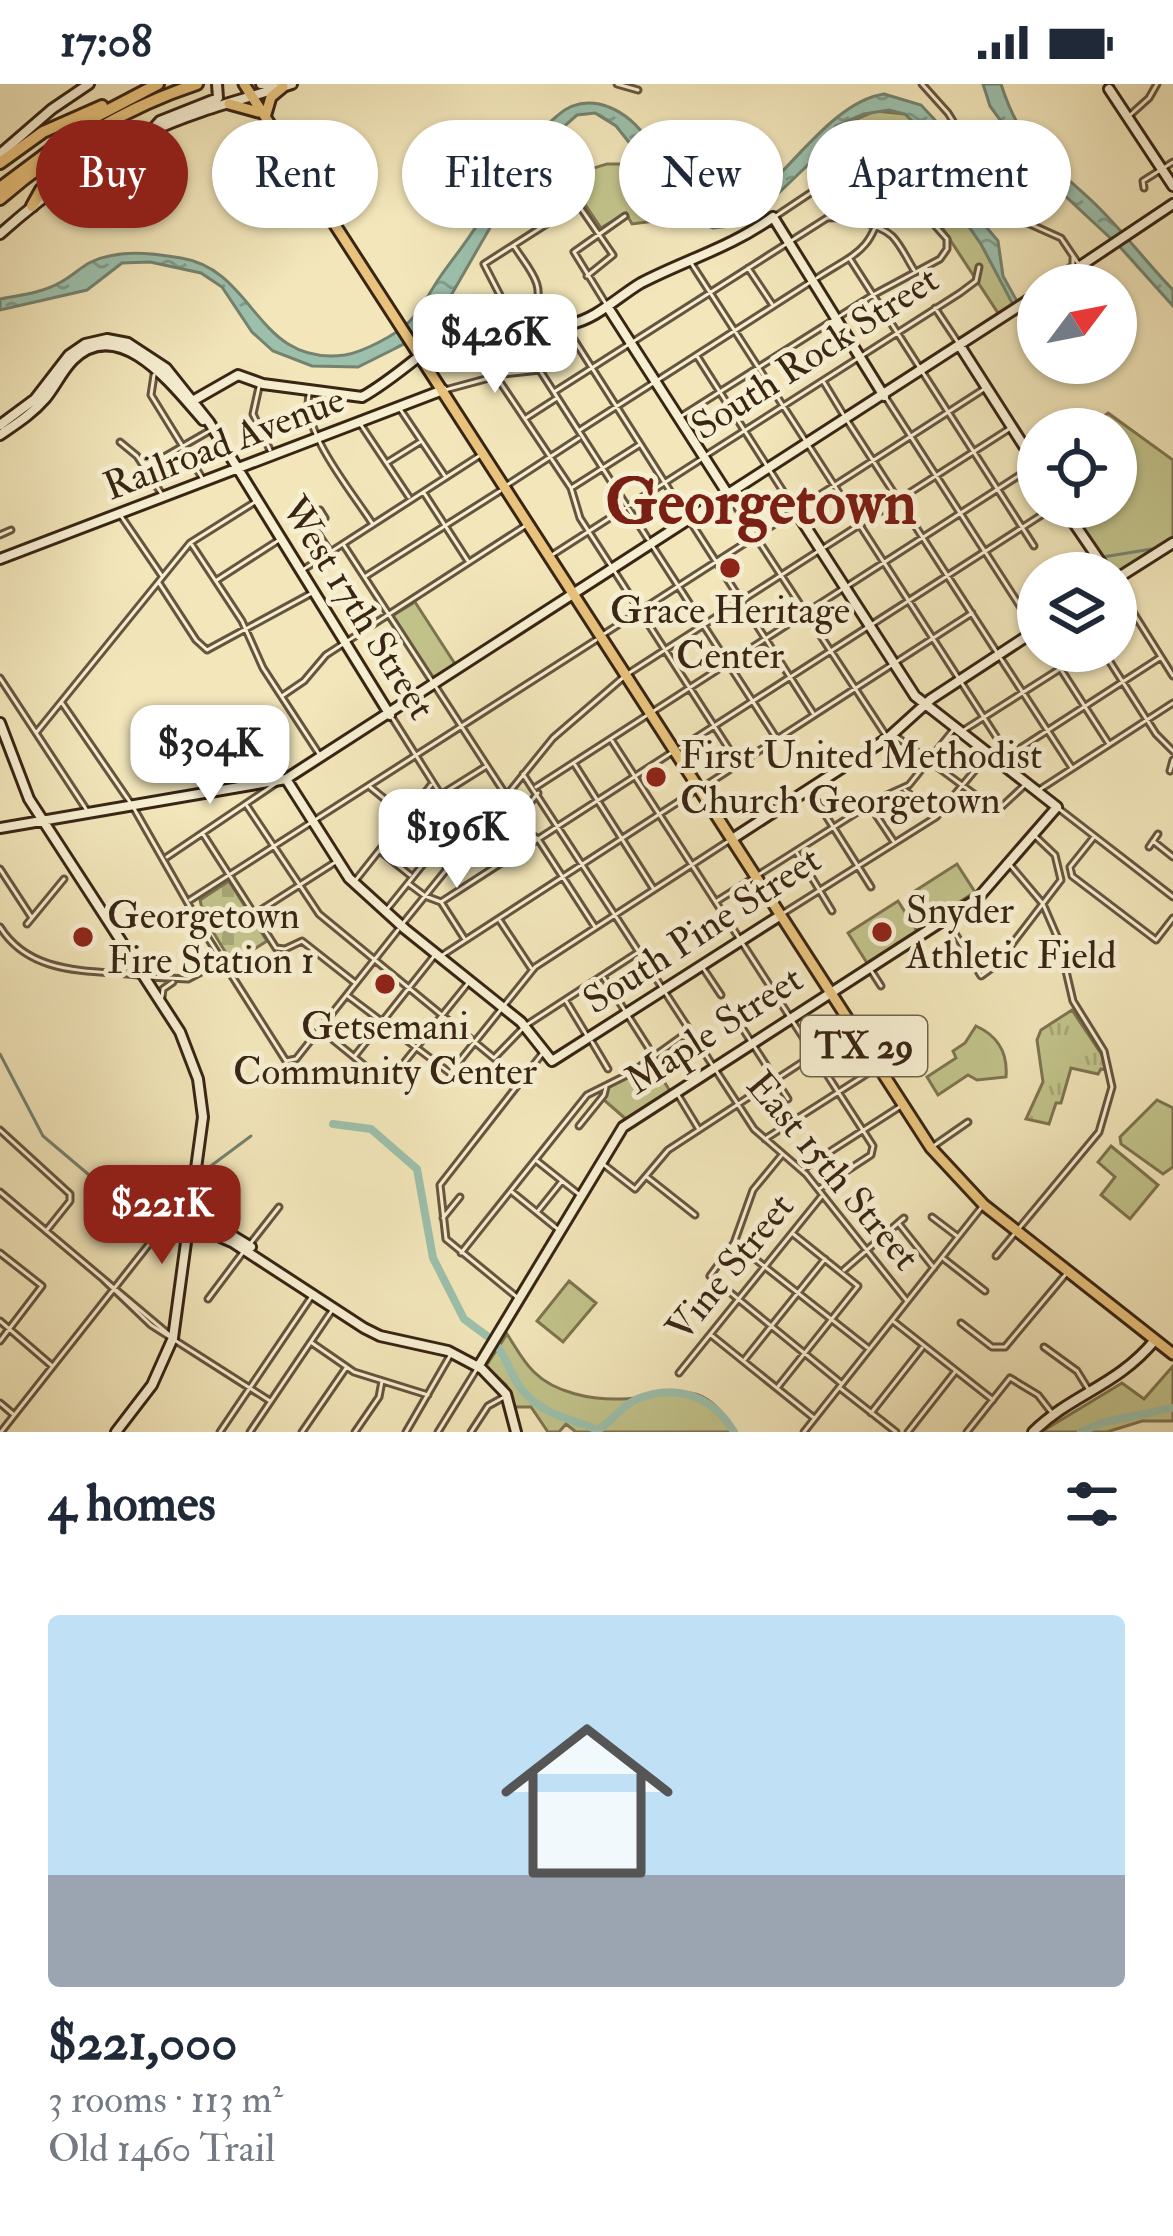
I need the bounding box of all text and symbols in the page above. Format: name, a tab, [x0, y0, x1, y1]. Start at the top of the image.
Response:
text: 17:08	[60, 14, 152, 70]
chip: Buy	[36, 120, 188, 228]
chip: Rent	[212, 120, 378, 228]
chip: Filters	[402, 120, 595, 228]
chip: New	[619, 120, 783, 228]
chip: Apartment	[807, 120, 1071, 228]
street label: South Rock Street	[682, 255, 948, 451]
north arrow	[1017, 264, 1137, 384]
map controls	[1017, 264, 1137, 672]
pin: $426K	[411, 294, 579, 396]
text: $426K	[440, 308, 550, 357]
street label: Railroad Avenue	[97, 375, 351, 511]
button: locate	[1017, 408, 1137, 528]
district label: Georgetown	[605, 464, 917, 543]
street label: West 17th Street	[269, 487, 446, 729]
button: layers	[1017, 552, 1137, 672]
marker: Grace Heritage Center	[717, 555, 743, 581]
place label: Grace Heritage Center	[610, 586, 850, 680]
pin: $304K	[126, 705, 294, 807]
text: $304K	[157, 719, 263, 768]
place label: First United Methodist Church Georgetown	[680, 731, 1042, 825]
marker: First United Methodist Church Georgetown	[643, 764, 669, 790]
pin: $196K	[373, 789, 541, 891]
text: $196K	[406, 803, 508, 852]
street label: South Pine Street	[574, 835, 830, 1025]
place label: Snyder Athletic Field	[905, 886, 1116, 980]
place label: Georgetown Fire Station 1	[107, 891, 315, 985]
marker: Snyder Athletic Field	[869, 919, 895, 945]
marker: Georgetown Fire Station 1	[70, 924, 96, 950]
street label: Maple Street	[616, 955, 812, 1105]
marker: Getsemani Community Center	[372, 971, 398, 997]
place label: Getsemani Community Center	[233, 1002, 538, 1096]
road number: TX 29	[801, 1016, 927, 1076]
street label: East 15th Street	[736, 1062, 930, 1280]
pin: $221K	[78, 1165, 246, 1267]
text: $221K	[111, 1179, 213, 1228]
street label: Vine Street	[655, 1183, 805, 1351]
icon: filters	[1059, 1471, 1125, 1537]
text: 4 homes	[48, 1472, 216, 1536]
icon: home	[479, 1693, 695, 1909]
text: $221,000	[48, 2011, 237, 2075]
text: 3 rooms · 113 m²	[48, 2075, 283, 2124]
text: Old 1460 Trail	[48, 2124, 275, 2173]

